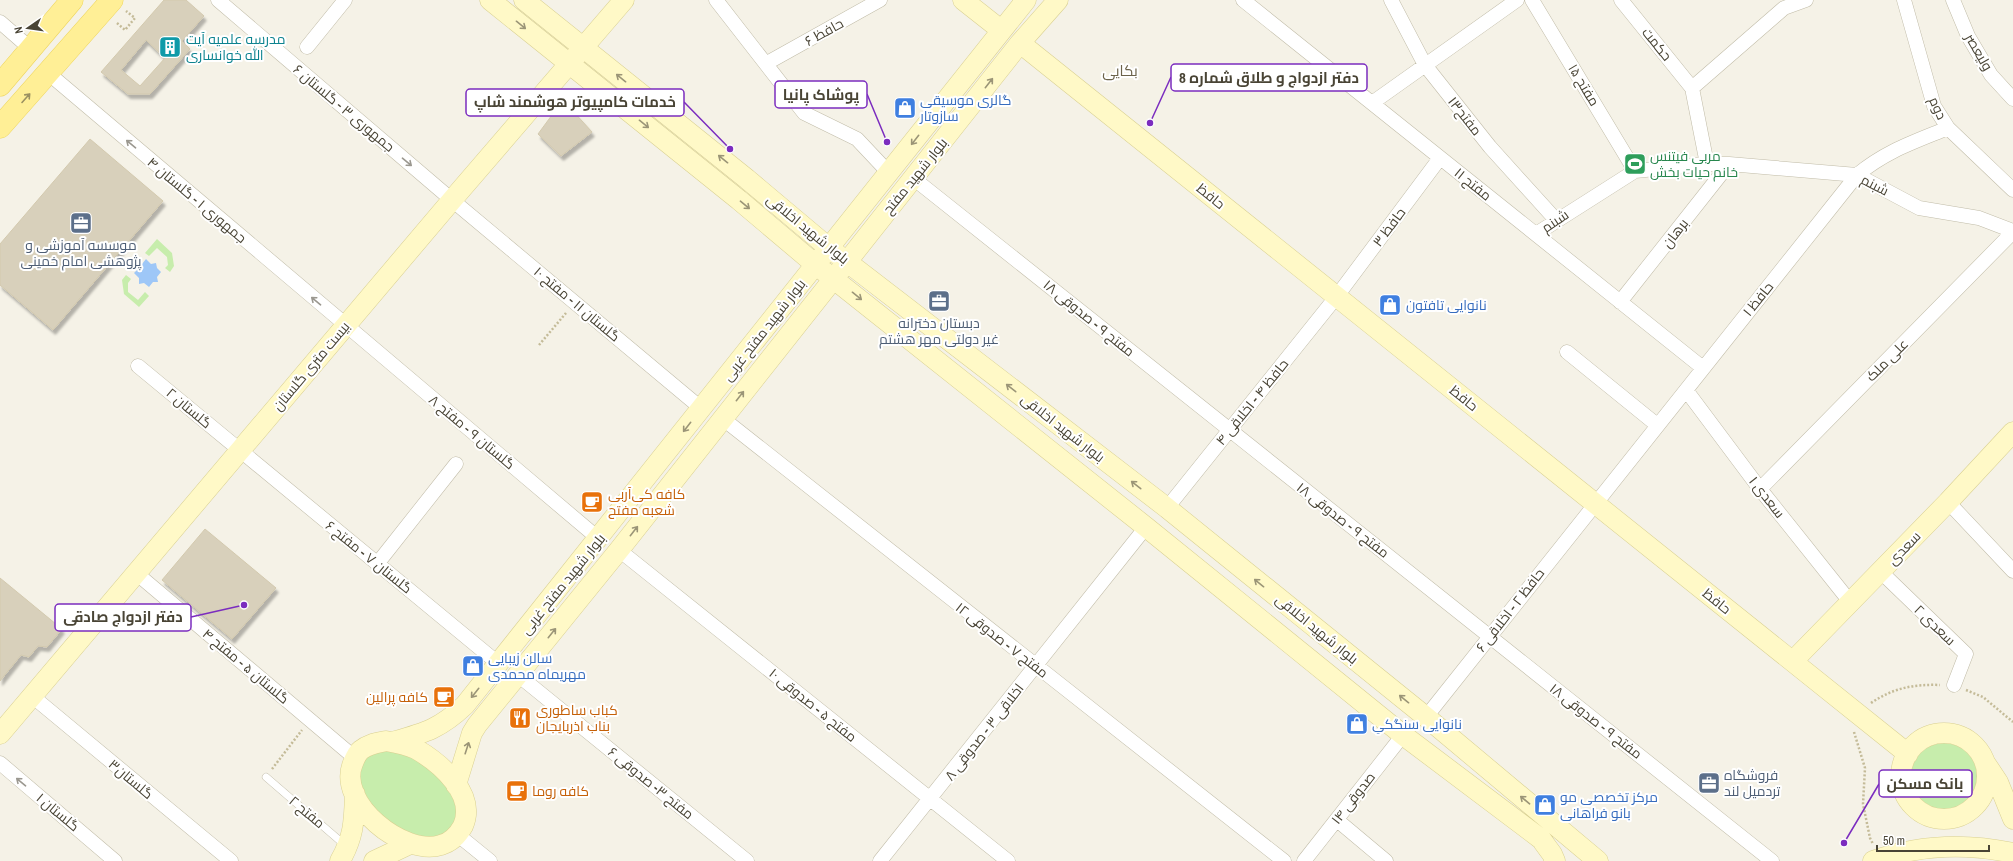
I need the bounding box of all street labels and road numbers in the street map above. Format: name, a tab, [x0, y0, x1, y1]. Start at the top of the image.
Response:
street label: حافظ ۶	[802, 14, 846, 50]
street label: حکمت	[1638, 24, 1676, 64]
street label: ولیعصر	[1961, 29, 1997, 74]
street label: جمهوری ۳ - گلستان ۶	[290, 60, 398, 156]
street label: مفتح ۱۵	[1564, 61, 1604, 109]
street label: مفتح۱۳	[1444, 93, 1486, 139]
street label: دوم	[1924, 94, 1951, 123]
street label: بلوار شهید مفتح	[879, 134, 951, 218]
street label: جمهوری ۱ - گلستان ۴	[144, 153, 250, 247]
street label: مفتح ۱۱	[1451, 164, 1495, 204]
street label: شبنم	[1858, 170, 1892, 201]
street label: حافظ	[1193, 179, 1229, 213]
street label: بلوار شهید اخلاقی	[763, 190, 853, 268]
street label: حافظ ۳	[1369, 204, 1409, 250]
street label: شبنم	[1538, 205, 1573, 237]
street label: برهان	[1658, 215, 1692, 251]
street label: گلستان ۱۱ - مفتح ۱۰	[530, 263, 624, 345]
street label: بلوار شهید مفتح غربی	[718, 275, 810, 385]
street label: مفتح ۹ - صدوقی ۱۸	[1040, 276, 1138, 360]
street label: حافظ ۱	[1739, 278, 1777, 320]
street label: بیست متری گلستان	[268, 318, 354, 414]
street label: علی ملک	[1862, 335, 1912, 385]
street label: حافظ ۴ - اخلاقی ۴	[1212, 355, 1292, 449]
street label: حافظ	[1446, 381, 1482, 415]
street label: گلستان ۲	[163, 384, 215, 432]
street label: بلوار شهید اخلاقی	[1018, 390, 1108, 466]
street label: گلستان ۹ - مفتح ۸	[425, 391, 519, 473]
street label: سعدی ۱	[1745, 473, 1789, 521]
street label: مفتح ۹ - صدوقی ۱۸	[1293, 478, 1393, 562]
street label: گلستان ۷ - مفتح ۶	[322, 517, 416, 597]
street label: سعدی	[1883, 527, 1925, 569]
street label: بلوار شهید مفتح غربی	[517, 530, 609, 638]
street label: حافظ ۲ - اخلاقی ۶	[1472, 565, 1548, 655]
street label: حافظ	[1699, 584, 1735, 618]
street label: بلوار شهید اخلاقی	[1272, 590, 1362, 668]
street label: مفتح ۷ - صدوقی ۱۲	[952, 598, 1052, 682]
street label: سعدی ۲	[1910, 601, 1960, 649]
street label: گلستان ۵ - مفتح ۴	[199, 624, 293, 708]
street label: مفتح ۵ - صدوقی ۱۰	[766, 664, 860, 746]
street label: مفتح ۹ - صدوقی ۱۸	[1546, 679, 1646, 763]
street label: اخلاقی ۳ - صدوقی ۸	[940, 680, 1028, 784]
street label: مفتح ۳- صدوقی ۶	[604, 743, 698, 823]
street label: گلستان۳	[105, 755, 157, 803]
street label: صدوقی ۱۴	[1327, 768, 1379, 828]
street label: گلستان ۱	[33, 789, 83, 835]
street label: مفتح ۲	[285, 792, 329, 832]

